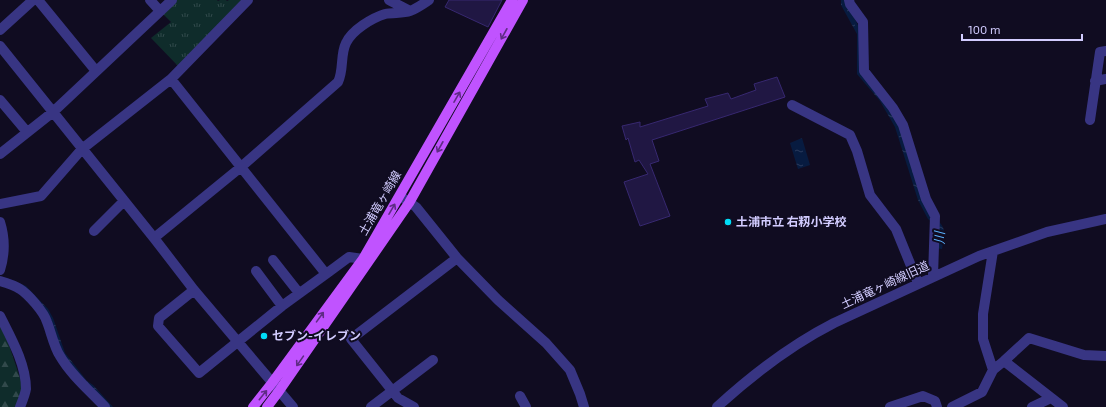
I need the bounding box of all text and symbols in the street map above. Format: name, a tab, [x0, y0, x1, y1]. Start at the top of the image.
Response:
scale bar	[962, 16, 1082, 42]
text: 100 m	[968, 22, 1000, 36]
one-way arrow	[499, 28, 507, 40]
one-way arrow	[453, 91, 461, 103]
one-way arrow	[436, 141, 444, 153]
street label: 土浦竜ヶ崎線	[355, 168, 403, 237]
one-way arrow	[389, 203, 397, 215]
place label: 土浦市立 右籾小学校	[736, 214, 847, 228]
marker: 土浦市立 右籾小学校	[723, 217, 733, 227]
water label: 川	[931, 229, 947, 245]
street label: 土浦竜ヶ崎線旧道	[838, 257, 931, 311]
one-way arrow	[316, 312, 324, 323]
place label: セブン-イレブン	[272, 328, 361, 342]
marker: セブン-イレブン	[259, 331, 269, 341]
one-way arrow	[296, 355, 304, 366]
one-way arrow	[258, 389, 267, 400]

